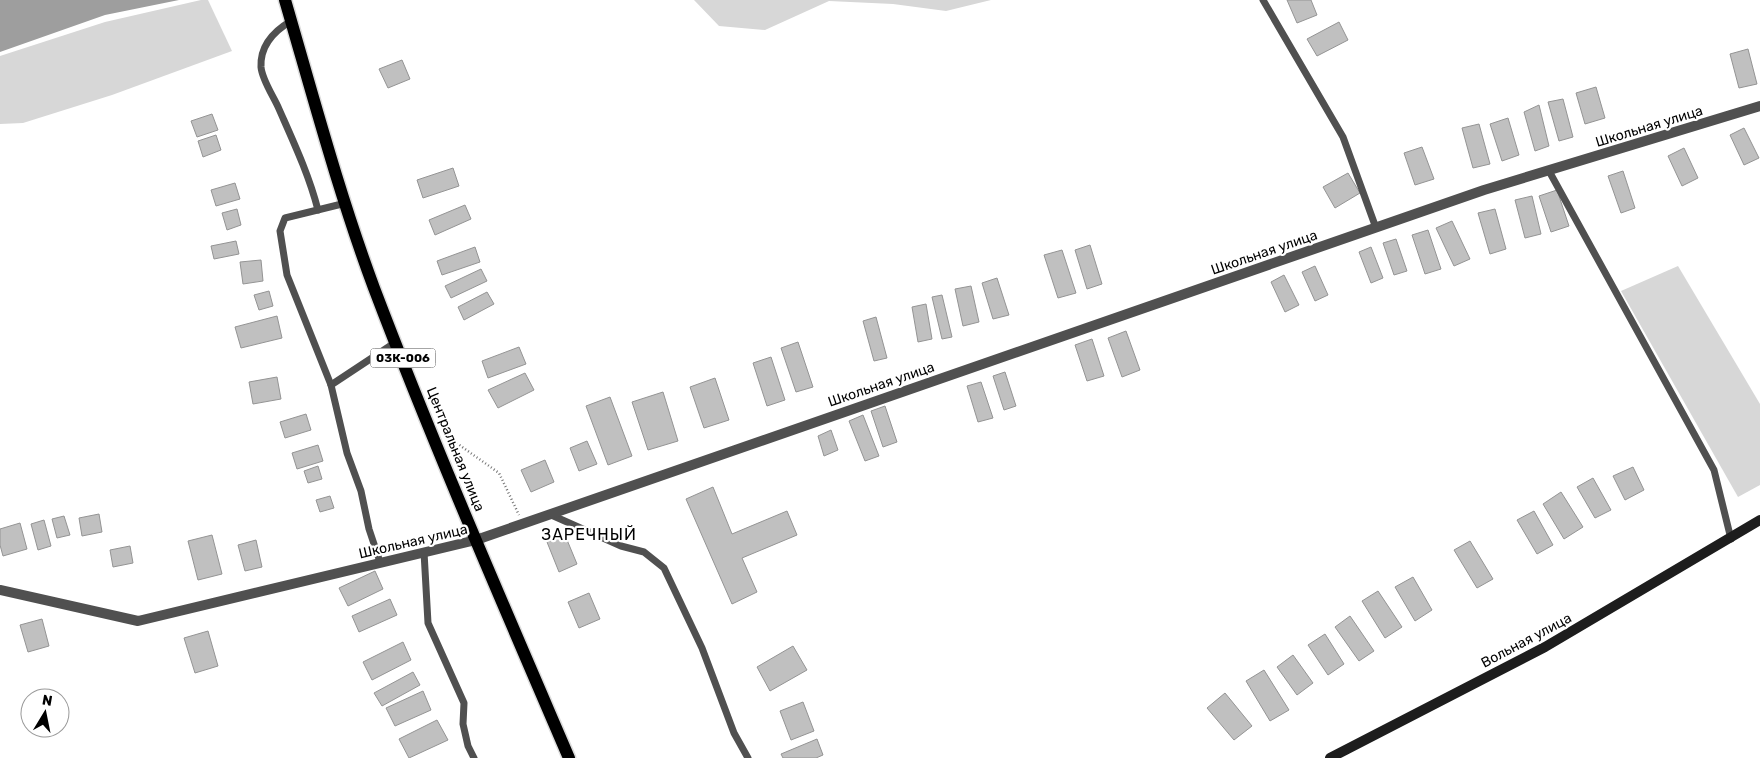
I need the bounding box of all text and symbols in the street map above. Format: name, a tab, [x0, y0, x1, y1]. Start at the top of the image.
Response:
street label: Школьная улица	[1593, 102, 1705, 151]
street label: Школьная улица	[1209, 226, 1320, 279]
road number: 03К-006	[370, 348, 436, 368]
street label: Школьная улица	[826, 358, 937, 411]
street label: Центральная улица	[423, 385, 488, 514]
street label: Школьная улица	[357, 521, 469, 562]
district label: ЗАРЕЧНЫЙ	[541, 525, 637, 544]
street label: Вольная улица	[1478, 609, 1574, 671]
north arrow	[20, 688, 70, 738]
text: N	[41, 691, 54, 710]

